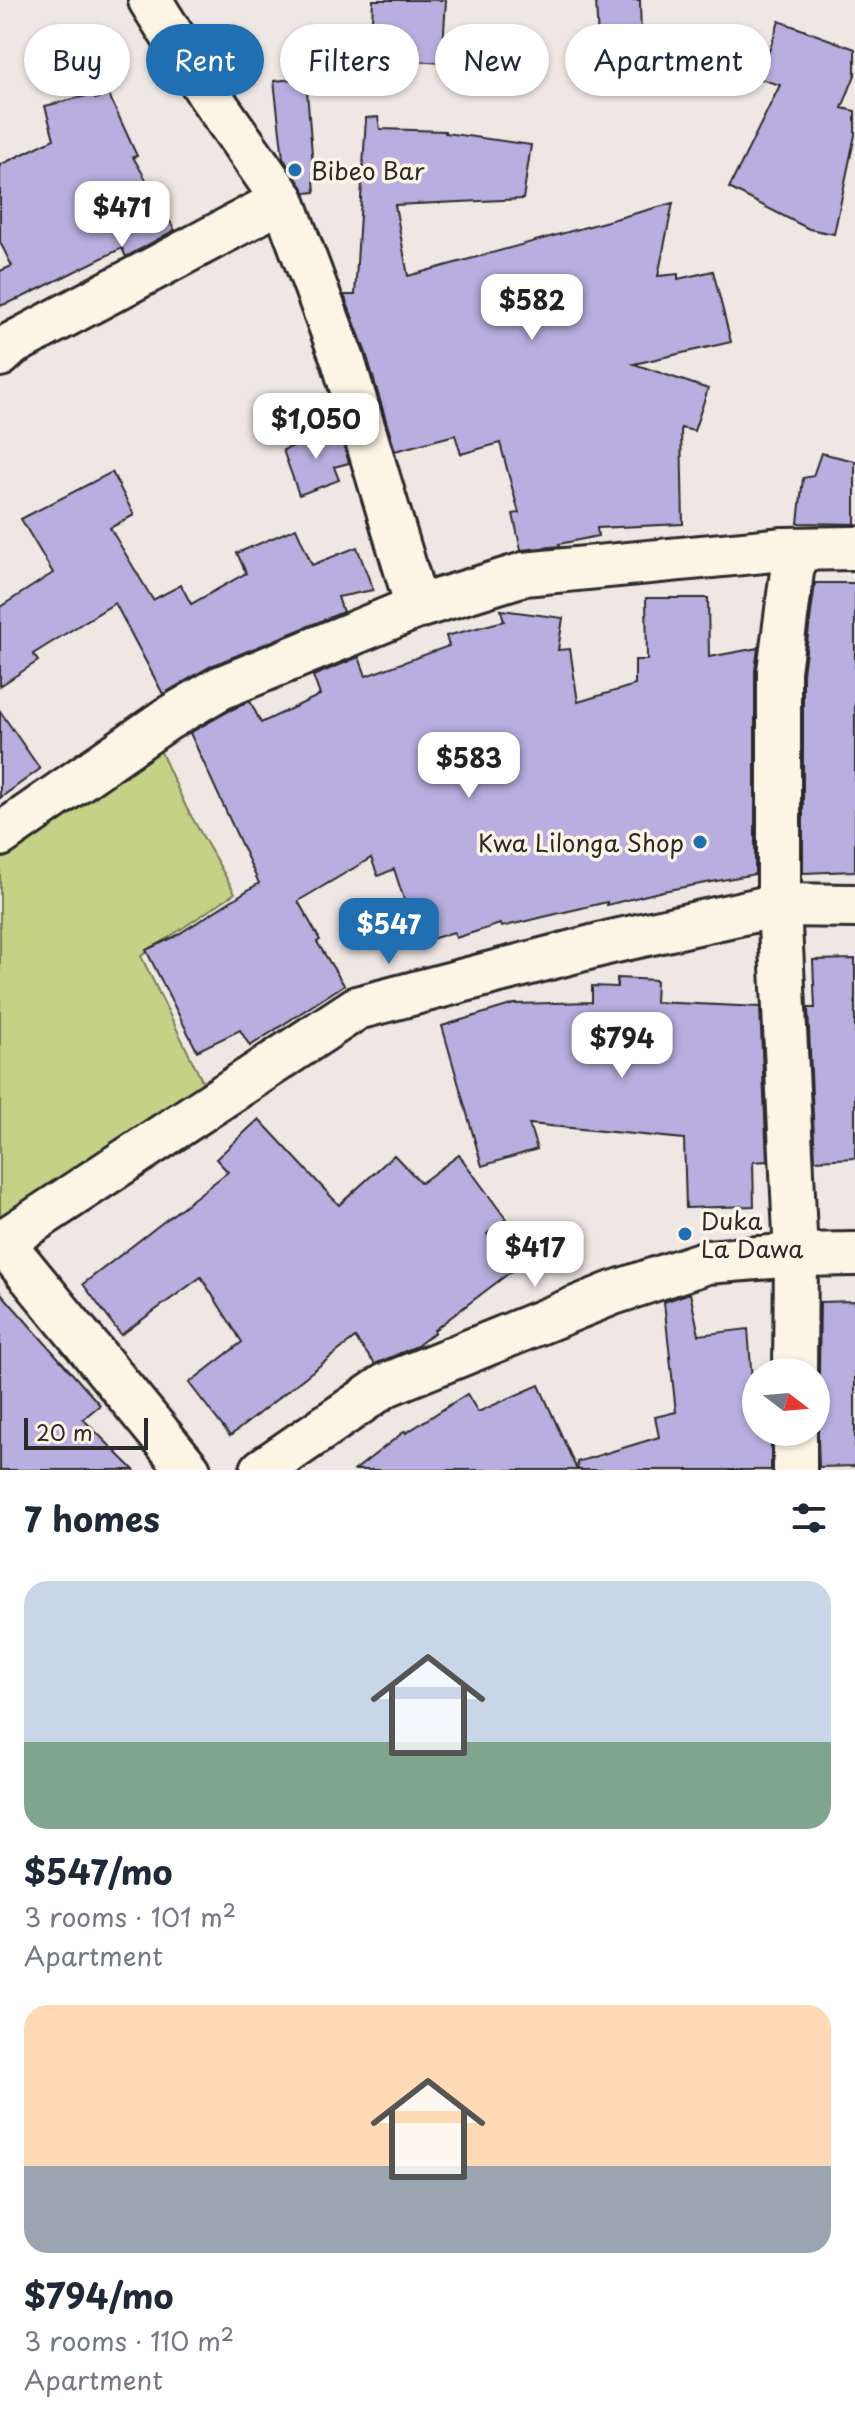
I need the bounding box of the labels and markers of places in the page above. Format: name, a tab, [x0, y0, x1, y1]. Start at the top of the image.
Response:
place label: Bibeo Bar	[311, 152, 425, 188]
marker: Bibeo Bar	[286, 161, 304, 179]
pin: $471	[75, 181, 169, 249]
pin: $582	[485, 274, 579, 342]
pin: $1,050	[251, 393, 381, 461]
pin: $583	[422, 732, 516, 800]
place label: Kwa Lilonga Shop	[478, 824, 684, 860]
marker: Kwa Lilonga Shop	[691, 833, 709, 851]
pin: $547	[342, 898, 436, 966]
pin: $794	[575, 1012, 669, 1080]
place label: Duka La Dawa	[701, 1202, 803, 1266]
pin: $417	[488, 1221, 582, 1289]
marker: Duka La Dawa	[676, 1225, 694, 1243]

